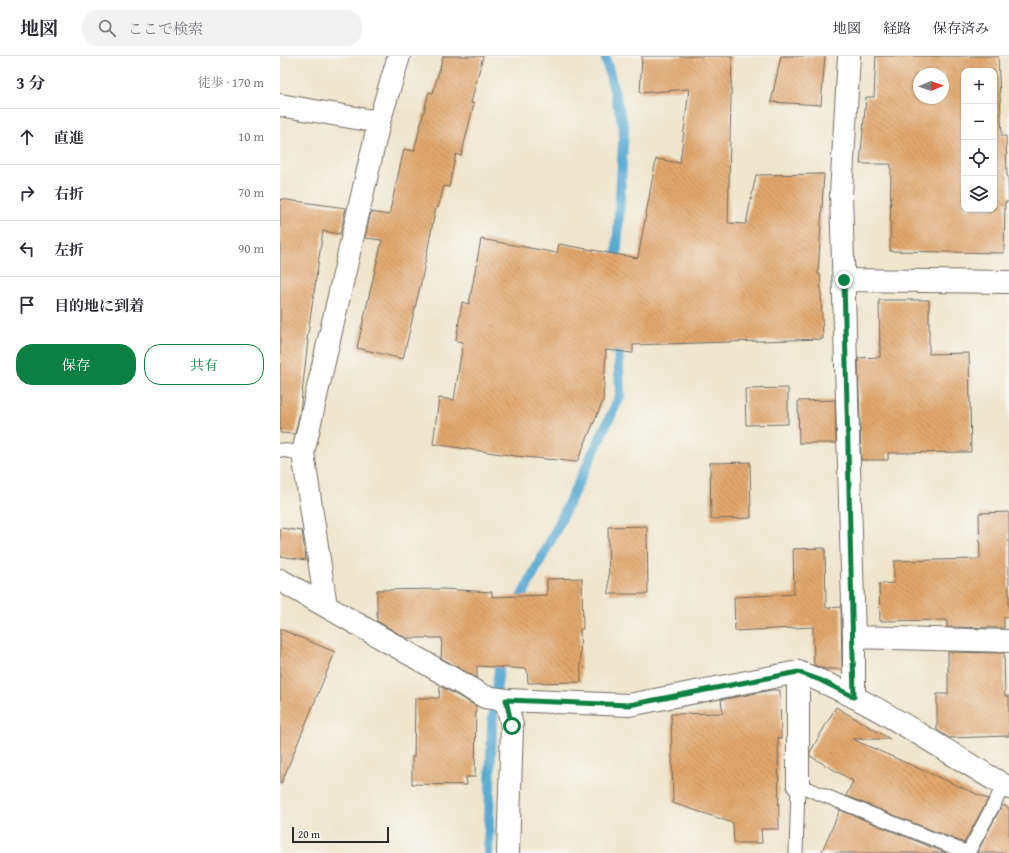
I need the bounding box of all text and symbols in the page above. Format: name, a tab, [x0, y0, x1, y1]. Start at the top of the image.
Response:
search box	[82, 10, 362, 46]
text: 地図	[20, 14, 58, 42]
icon: search	[96, 17, 118, 39]
text: ここで検索	[128, 18, 203, 39]
text: 地図	[833, 18, 861, 38]
text: 経路	[883, 18, 911, 38]
text: 保存済み	[933, 18, 989, 38]
north arrow	[913, 68, 949, 104]
map controls	[961, 68, 997, 212]
button: +	[961, 68, 997, 104]
text: 3 分	[16, 70, 46, 95]
text: 徒歩 · 170 m	[198, 73, 264, 92]
button: −	[961, 104, 997, 140]
icon: ahead	[16, 126, 38, 148]
text: 直進	[54, 127, 84, 148]
text: 10 m	[238, 127, 264, 146]
button: locate	[961, 140, 997, 176]
button: layers	[961, 176, 997, 212]
icon: right	[16, 182, 38, 204]
text: 右折	[54, 183, 84, 204]
text: 70 m	[238, 183, 264, 202]
icon: left	[16, 238, 38, 260]
text: 左折	[54, 239, 84, 260]
text: 90 m	[238, 239, 264, 258]
route end	[835, 271, 853, 289]
icon: arrive	[16, 294, 38, 316]
text: 目的地に到着	[54, 295, 144, 316]
button: 保存	[16, 344, 136, 385]
button: 共有	[144, 344, 264, 385]
route start	[503, 717, 521, 735]
scale bar	[292, 825, 389, 844]
text: 20 m	[298, 826, 320, 842]

